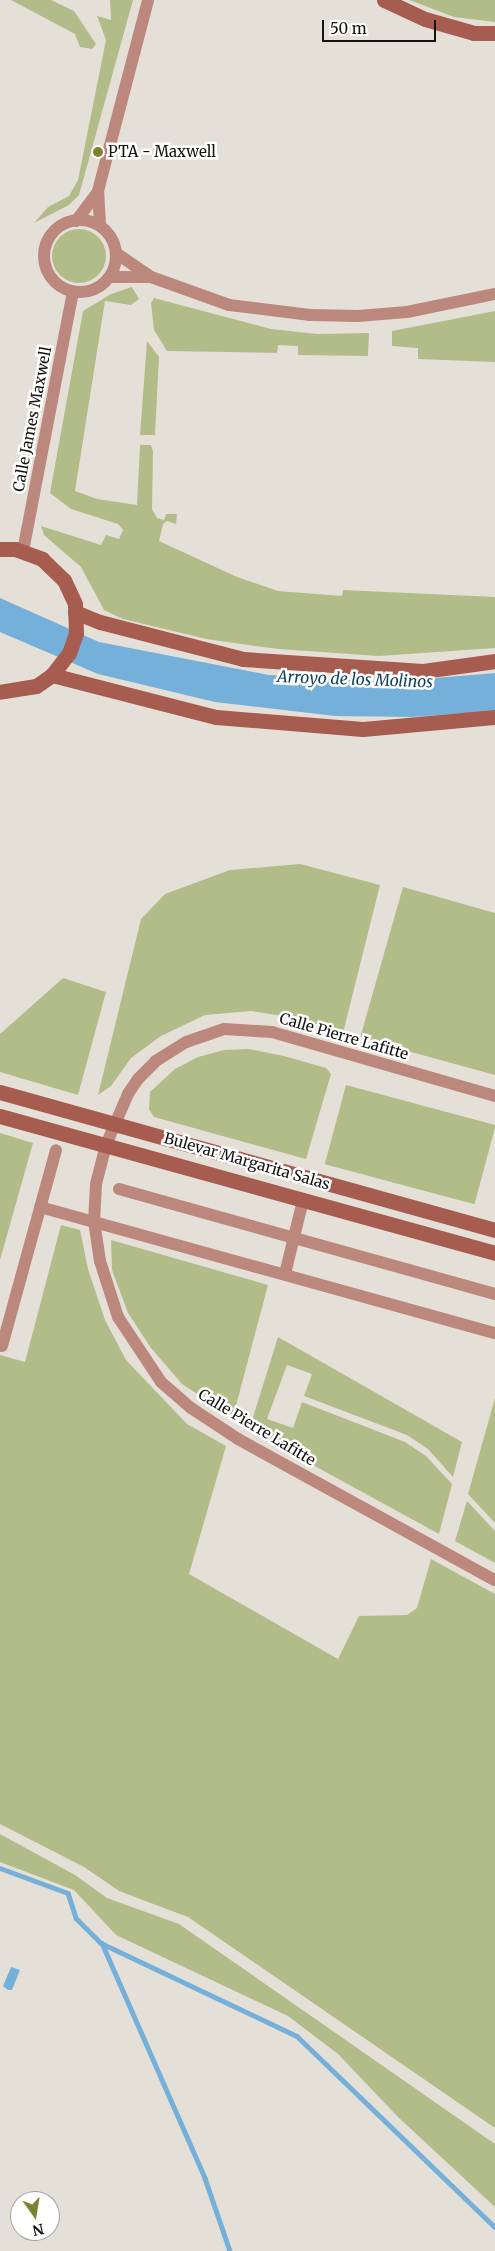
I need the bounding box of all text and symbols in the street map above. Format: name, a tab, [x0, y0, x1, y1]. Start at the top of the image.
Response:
scale bar	[325, 10, 439, 42]
text: 50 m	[330, 19, 367, 38]
place label: PTA - Maxwell	[108, 143, 216, 161]
marker: PTA - Maxwell	[92, 146, 104, 158]
street label: Calle James Maxwell	[9, 345, 55, 493]
water label: Arroyo de los Molinos	[277, 667, 433, 691]
street label: Calle Pierre Lafitte	[277, 1009, 411, 1063]
street label: Bulevar Margarita Salas	[162, 1129, 332, 1193]
street label: Calle Pierre Lafitte	[195, 1385, 319, 1469]
north arrow	[10, 2191, 60, 2241]
text: N	[31, 2220, 46, 2240]

